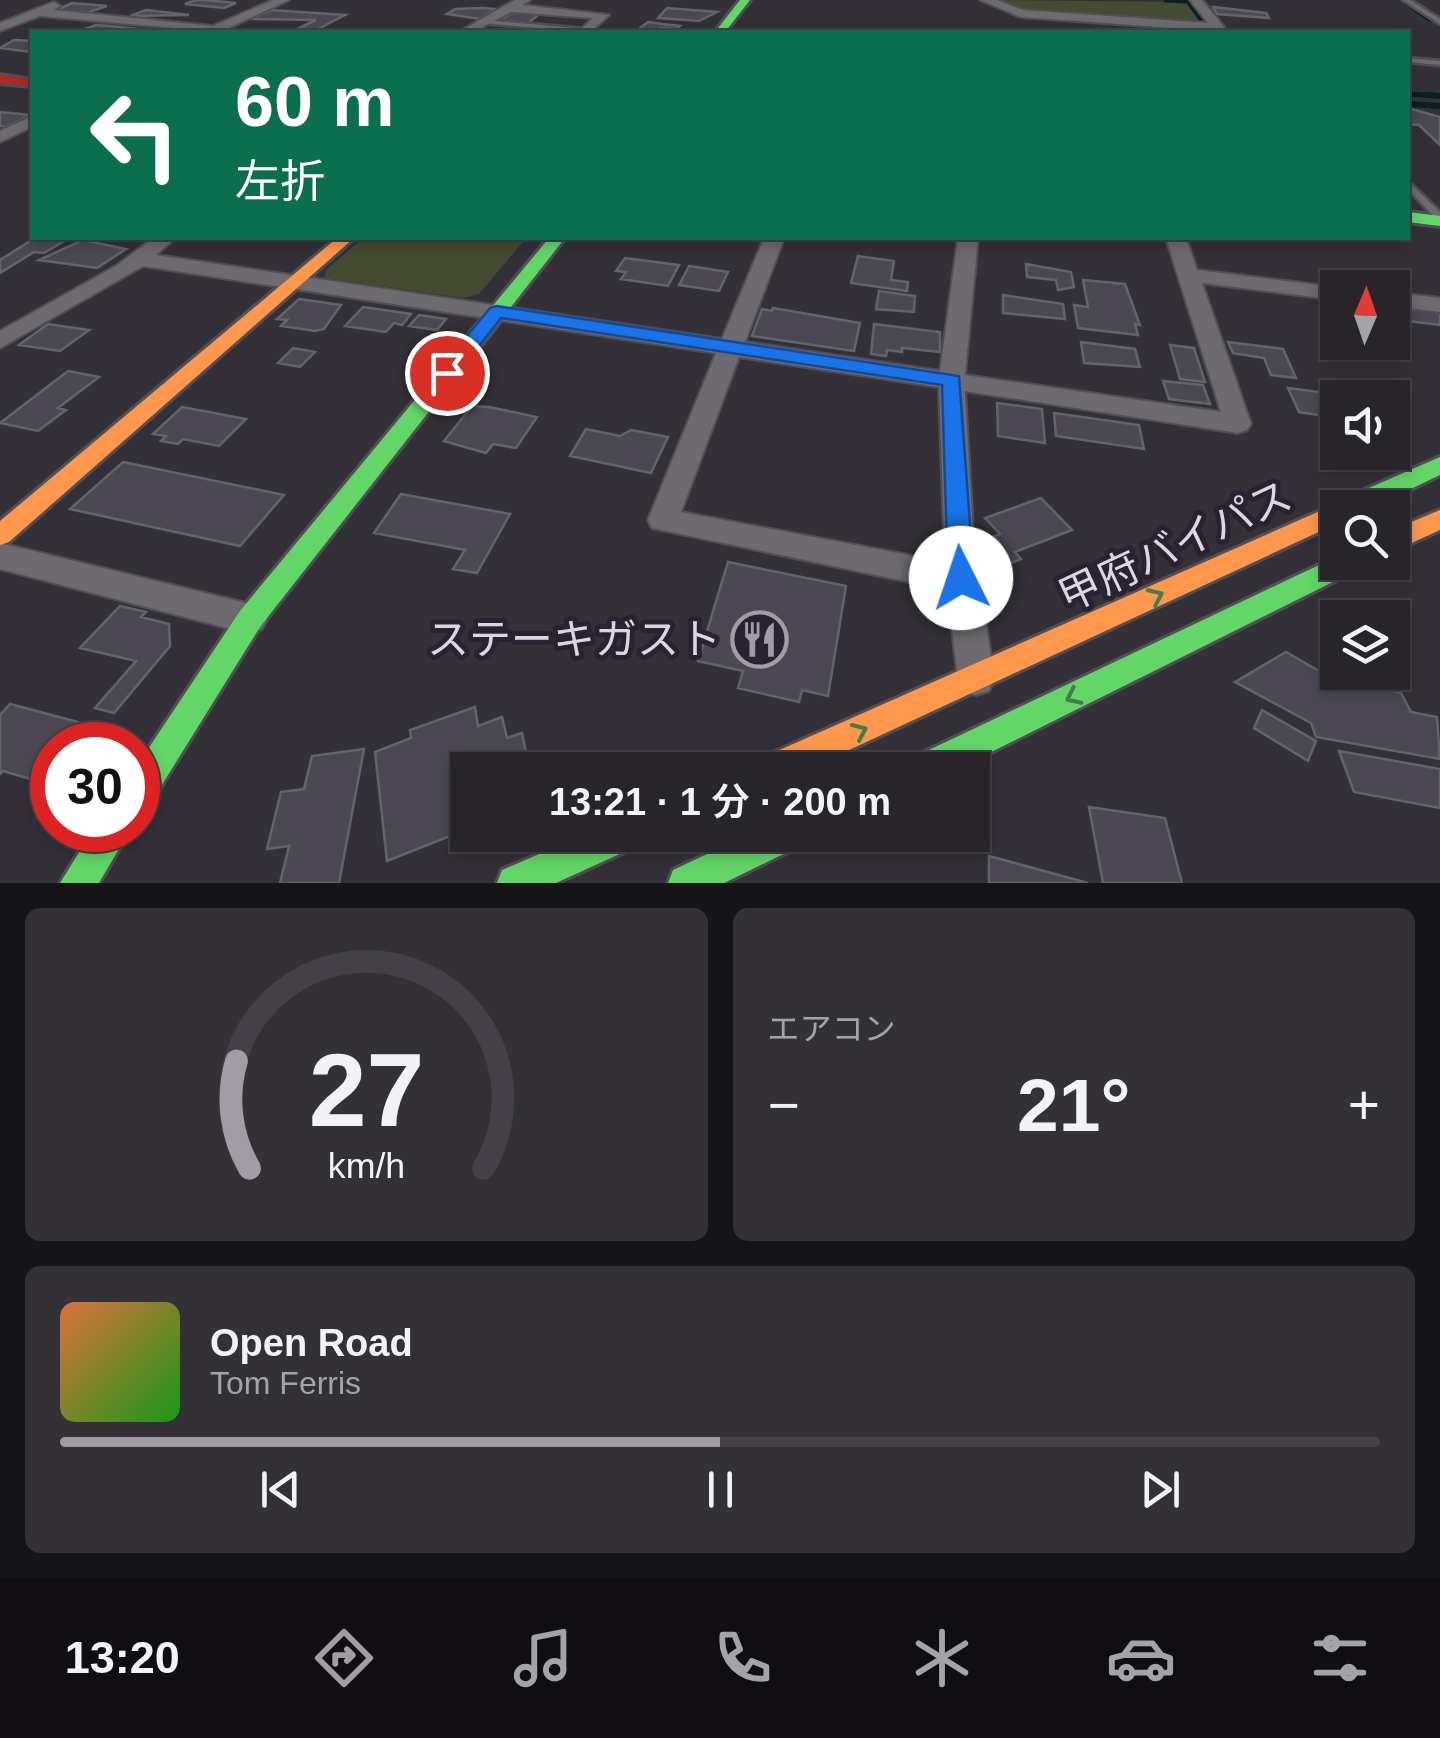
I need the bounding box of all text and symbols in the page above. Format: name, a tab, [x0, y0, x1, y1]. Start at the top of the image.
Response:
text: 60 m	[235, 63, 395, 141]
icon: left	[70, 70, 200, 200]
text: 左折	[235, 156, 325, 207]
north arrow	[1320, 270, 1410, 360]
map controls	[1320, 270, 1410, 690]
pin	[405, 331, 490, 416]
icon: arrive	[420, 346, 475, 401]
button: sound	[1320, 380, 1410, 470]
street label: 甲府バイパス	[1051, 472, 1299, 620]
button: search	[1320, 490, 1410, 580]
position arrow	[909, 526, 1013, 630]
one-way arrow	[1145, 589, 1163, 609]
button: layers	[1320, 600, 1410, 690]
restaurant icon: ステーキガスト	[730, 609, 790, 669]
place label: ステーキガスト	[427, 616, 721, 663]
one-way arrow	[1066, 684, 1084, 704]
speed limit sign: 30	[30, 722, 160, 852]
one-way arrow	[850, 723, 868, 743]
text: 13:21 · 1 分 · 200 m	[549, 781, 891, 823]
text: エアコン	[768, 1011, 896, 1047]
text: 27	[308, 1032, 424, 1148]
text: 21°	[1017, 1063, 1130, 1147]
text: −	[768, 1074, 800, 1136]
text: +	[1348, 1074, 1380, 1136]
text: km/h	[328, 1146, 405, 1186]
text: Open Road	[210, 1322, 413, 1364]
text: Tom Ferris	[210, 1365, 361, 1401]
icon: previous	[253, 1462, 308, 1517]
icon: pause	[693, 1462, 748, 1517]
icon: next	[1133, 1462, 1188, 1517]
icon: directions	[309, 1623, 379, 1693]
icon: music	[508, 1623, 578, 1693]
icon: phone	[708, 1623, 778, 1693]
icon: climate	[907, 1623, 977, 1693]
icon: car	[1106, 1623, 1176, 1693]
icon: filters	[1305, 1623, 1375, 1693]
text: 13:20	[65, 1632, 180, 1683]

